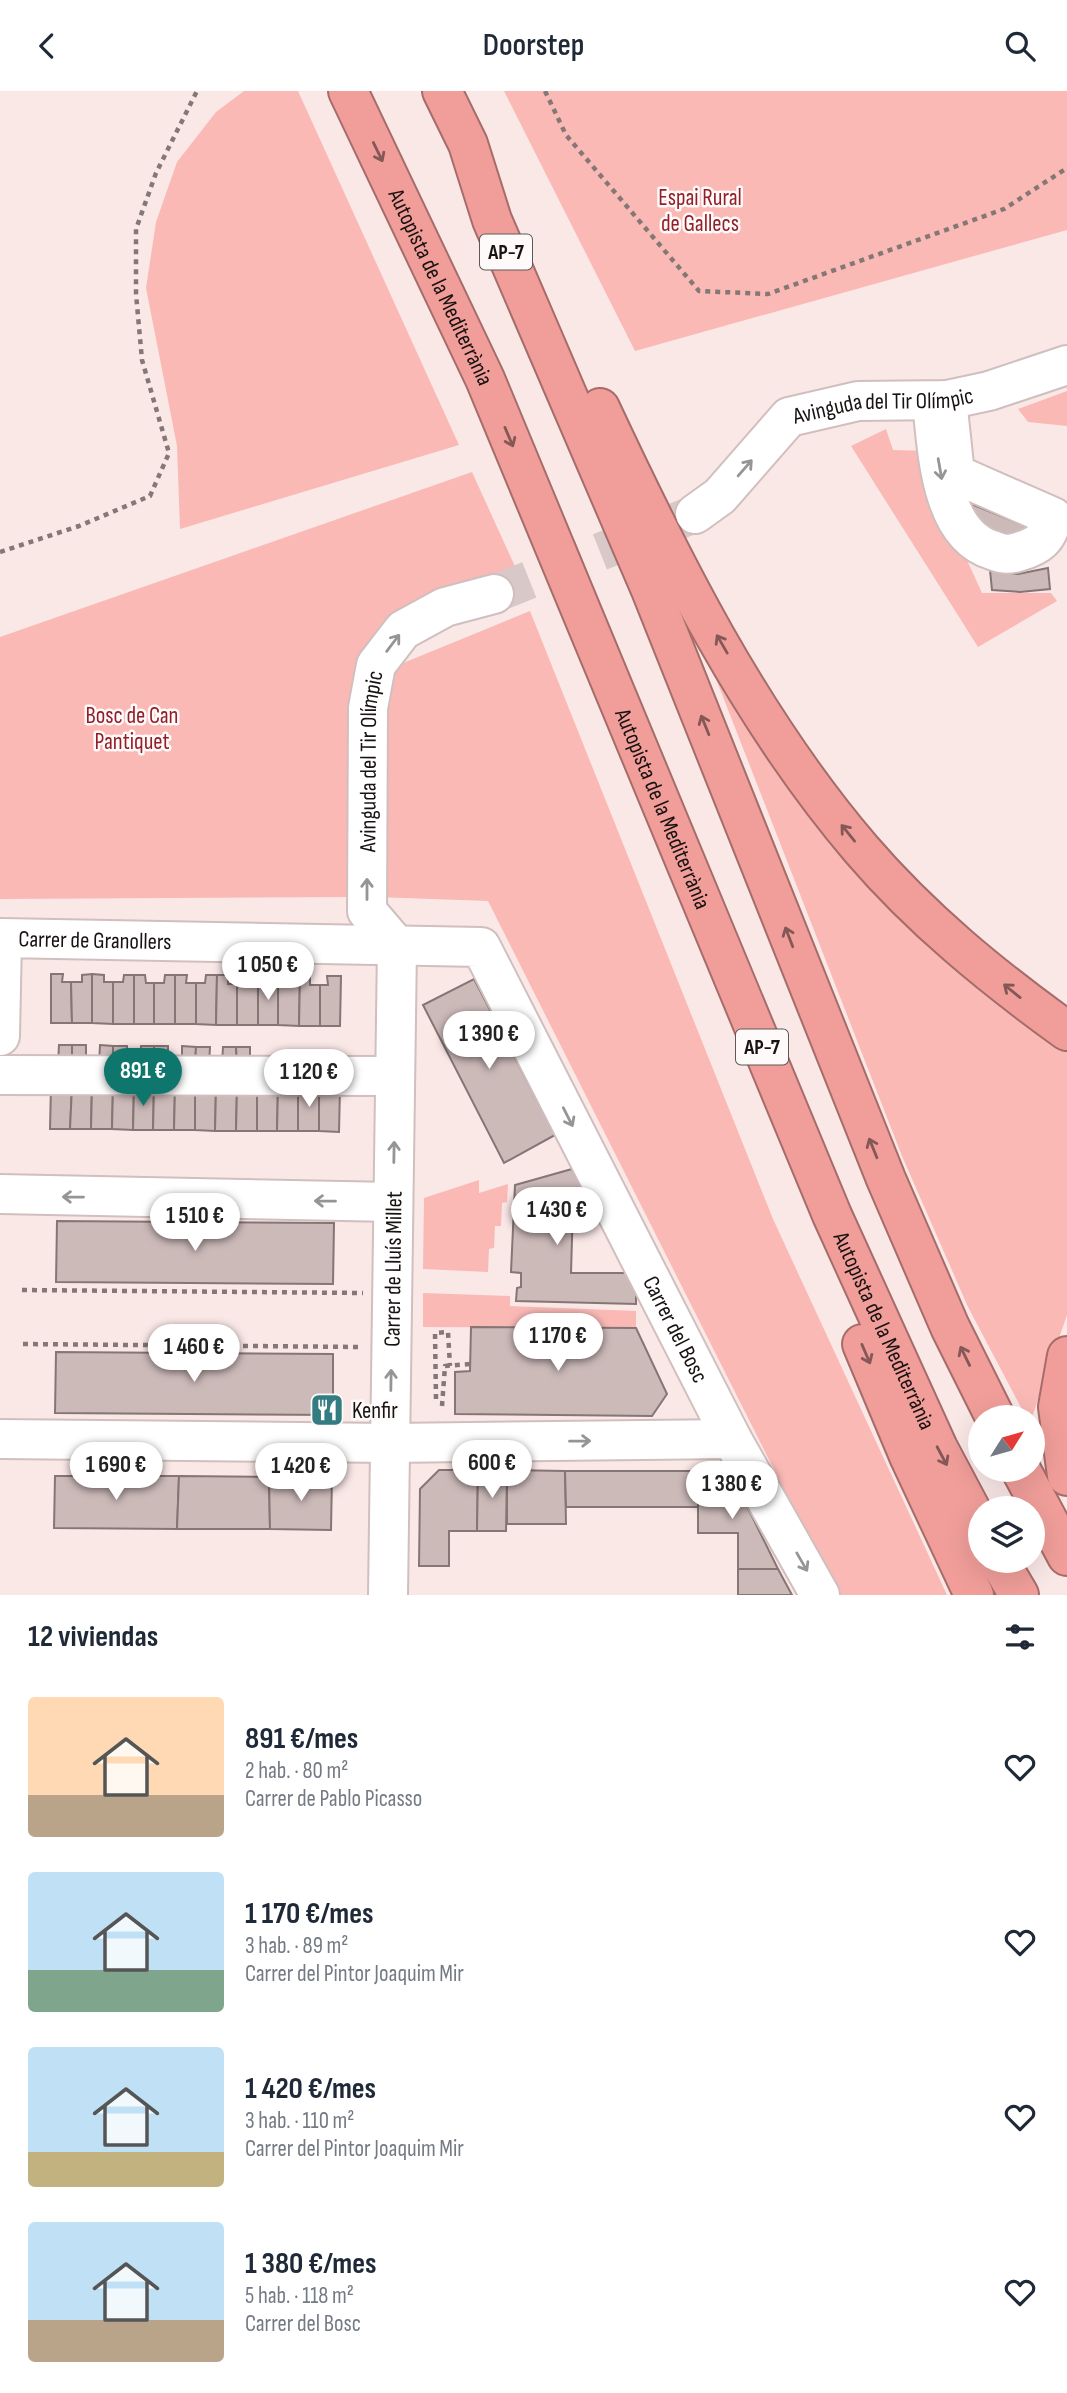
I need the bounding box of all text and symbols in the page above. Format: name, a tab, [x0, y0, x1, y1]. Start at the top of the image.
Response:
text: Doorstep	[483, 26, 584, 65]
icon: back	[28, 27, 66, 65]
icon: search	[1001, 27, 1039, 65]
one-way arrow	[371, 141, 385, 162]
street label: Autopista de la Mediterrània	[381, 184, 499, 390]
park label: Espai Rural de Gallecs	[658, 184, 742, 238]
road number: AP-7	[480, 235, 532, 269]
street label: Avinguda del Tir Olímpic	[789, 382, 976, 431]
one-way arrow	[503, 426, 516, 447]
one-way arrow	[934, 457, 947, 480]
one-way arrow	[737, 459, 753, 477]
one-way arrow	[386, 634, 401, 653]
one-way arrow	[715, 635, 729, 655]
street label: Avinguda del Tir Olímpic	[354, 668, 390, 853]
park label: Bosc de Can Pantiquet	[86, 702, 178, 756]
street label: Autopista de la Mediterrània	[608, 704, 716, 913]
one-way arrow	[697, 715, 710, 737]
one-way arrow	[841, 825, 856, 843]
one-way arrow	[360, 877, 374, 900]
street label: Carrer de Granollers	[18, 925, 172, 956]
one-way arrow	[782, 926, 794, 948]
pin: 1 050 €	[203, 943, 333, 1002]
text: 1 050 €	[238, 951, 298, 979]
one-way arrow	[1003, 983, 1021, 998]
pin: 1 390 €	[424, 1011, 554, 1071]
text: 1 390 €	[459, 1020, 519, 1048]
road number: AP-7	[736, 1030, 788, 1065]
pin: 891 €	[94, 1049, 192, 1108]
pin: 1 120 €	[244, 1049, 374, 1109]
text: 891 €	[120, 1057, 166, 1085]
text: 1 120 €	[280, 1058, 338, 1086]
one-way arrow	[561, 1106, 575, 1127]
one-way arrow	[866, 1138, 879, 1159]
one-way arrow	[387, 1141, 401, 1164]
pin: 1 430 €	[492, 1187, 622, 1247]
one-way arrow	[62, 1190, 85, 1204]
street label: Carrer de Lluís Millet	[378, 1191, 409, 1347]
pin: 1 510 €	[130, 1193, 260, 1253]
one-way arrow	[314, 1194, 337, 1208]
text: 1 430 €	[527, 1196, 587, 1224]
text: 1 510 €	[166, 1202, 224, 1230]
street label: Autopista de la Mediterrània	[826, 1227, 941, 1434]
street label: Carrer del Bosc	[636, 1271, 714, 1388]
pin: 1 170 €	[493, 1313, 623, 1373]
text: 1 170 €	[529, 1322, 587, 1350]
pin: 1 460 €	[129, 1325, 259, 1384]
text: 1 460 €	[164, 1333, 224, 1361]
one-way arrow	[860, 1342, 873, 1364]
one-way arrow	[957, 1346, 971, 1367]
one-way arrow	[384, 1369, 397, 1392]
restaurant icon: Kenfir	[308, 1391, 346, 1429]
place label: Kenfir	[352, 1397, 398, 1425]
north arrow	[968, 1405, 1045, 1482]
map controls	[968, 1405, 1045, 1573]
one-way arrow	[569, 1434, 592, 1448]
pin: 600 €	[443, 1441, 541, 1500]
pin: 1 690 €	[51, 1443, 181, 1502]
pin: 1 420 €	[236, 1443, 366, 1503]
one-way arrow	[936, 1445, 950, 1466]
text: 600 €	[468, 1449, 516, 1477]
text: 1 690 €	[86, 1451, 146, 1479]
text: 1 420 €	[271, 1452, 331, 1480]
pin: 1 380 €	[667, 1461, 797, 1521]
text: 1 380 €	[702, 1470, 762, 1498]
button: layers	[968, 1496, 1045, 1573]
one-way arrow	[795, 1552, 809, 1572]
icon: filters	[1001, 1618, 1039, 1656]
text: 12 viviendas	[28, 1619, 158, 1655]
text: 891 €/mes	[245, 1721, 358, 1757]
icon: home	[84, 1725, 168, 1809]
icon: heart	[1001, 1748, 1039, 1786]
text: 2 hab. · 80 m²	[245, 1757, 348, 1785]
text: Carrer de Pablo Picasso	[245, 1785, 422, 1813]
text: 1 170 €/mes	[245, 1896, 374, 1932]
icon: home	[84, 1900, 168, 1984]
icon: heart	[1001, 1923, 1039, 1961]
text: 3 hab. · 89 m²	[245, 1932, 348, 1960]
text: Carrer del Pintor Joaquim Mir	[245, 1960, 464, 1988]
text: 1 420 €/mes	[245, 2071, 376, 2107]
icon: home	[84, 2075, 168, 2159]
icon: heart	[1001, 2098, 1039, 2136]
text: 3 hab. · 110 m²	[245, 2107, 355, 2135]
text: Carrer del Pintor Joaquim Mir	[245, 2135, 464, 2163]
text: 1 380 €/mes	[245, 2246, 377, 2282]
icon: home	[84, 2250, 168, 2334]
icon: heart	[1001, 2273, 1039, 2311]
text: 5 hab. · 118 m²	[245, 2282, 354, 2310]
text: Carrer del Bosc	[245, 2310, 361, 2338]

